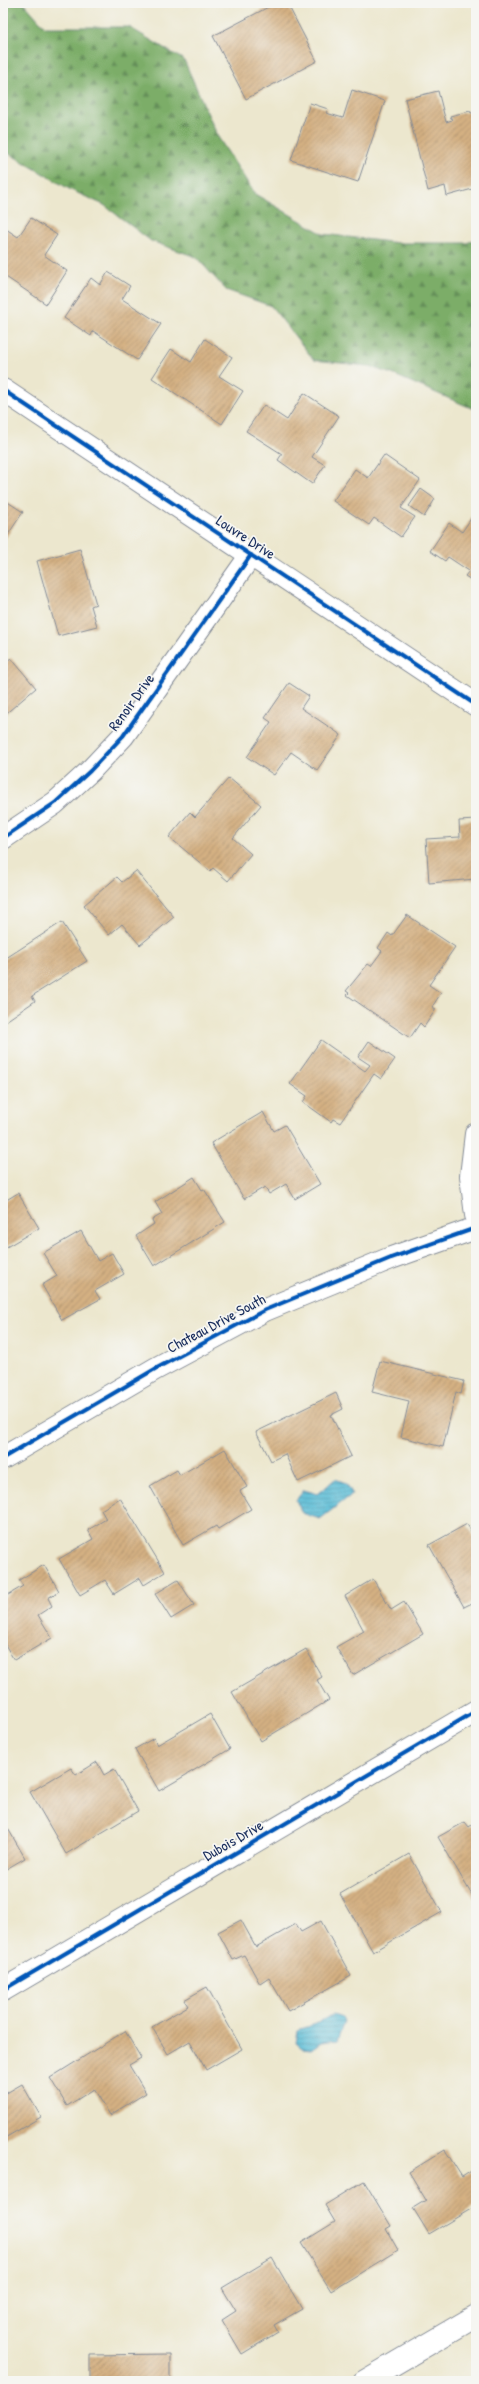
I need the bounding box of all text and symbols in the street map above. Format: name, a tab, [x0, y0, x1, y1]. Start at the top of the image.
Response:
street label: Louvre Drive	[212, 510, 280, 564]
street label: Renoir Drive	[103, 669, 159, 735]
street label: Chateau Drive South	[163, 1288, 269, 1358]
street label: Dubois Drive	[199, 1814, 267, 1866]

